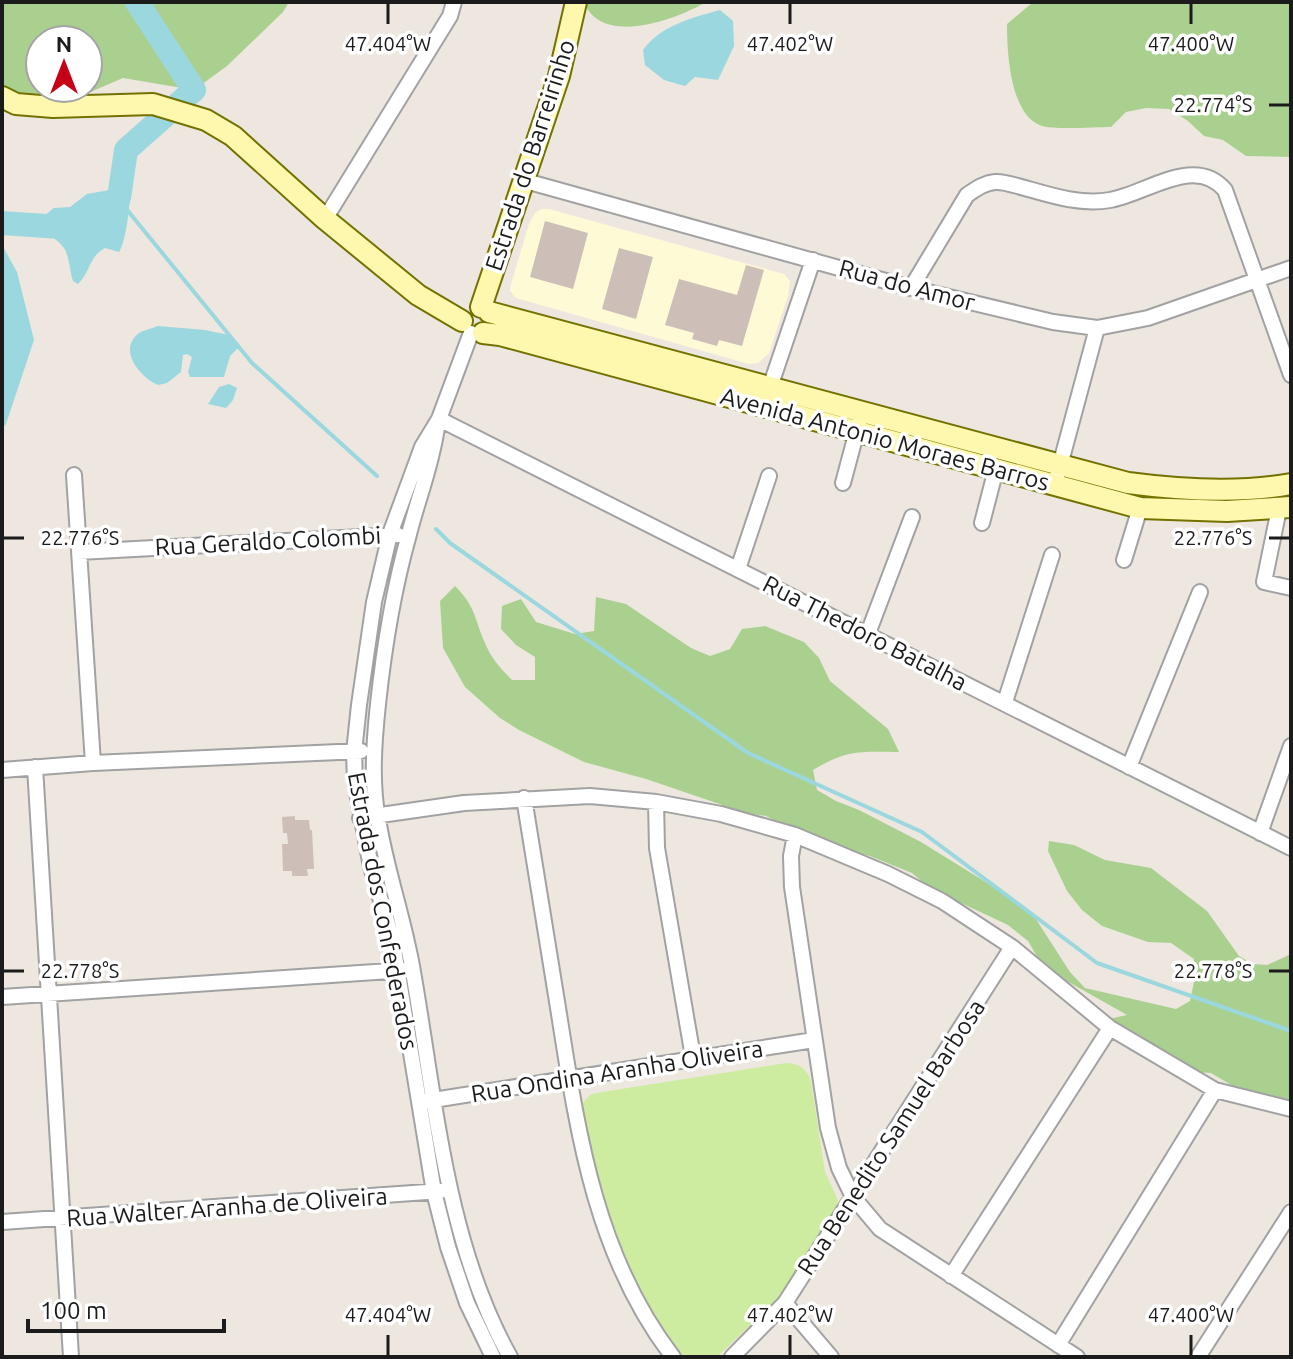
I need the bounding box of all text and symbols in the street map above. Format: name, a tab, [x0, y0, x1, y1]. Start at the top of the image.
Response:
north arrow	[24, 24, 104, 104]
text: N	[56, 31, 72, 56]
text: 47.404°W	[345, 32, 431, 55]
text: 47.402°W	[747, 32, 833, 55]
text: 47.400°W	[1148, 32, 1234, 55]
street label: Estrada do Barreirinho	[480, 36, 580, 274]
text: 22.774°S	[1174, 93, 1252, 116]
street label: Rua do Amor	[836, 254, 978, 316]
street label: Avenida Antonio Moraes Barros	[718, 382, 1052, 496]
street label: Rua Geraldo Colombi	[154, 522, 382, 560]
text: 22.776°S	[41, 526, 119, 549]
text: 22.776°S	[1174, 526, 1252, 549]
street label: Rua Thedoro Batalha	[759, 570, 971, 696]
street label: Estrada dos Confederados	[343, 770, 423, 1052]
text: 22.778°S	[41, 959, 119, 982]
text: 22.778°S	[1174, 959, 1252, 982]
street label: Rua Benedito Samuel Barbosa	[792, 994, 990, 1280]
street label: Rua Ondina Aranha Oliveira	[469, 1035, 765, 1107]
street label: Rua Walter Aranha de Oliveira	[65, 1182, 389, 1232]
scale bar	[28, 1283, 224, 1333]
text: 100 m	[40, 1297, 107, 1324]
text: 47.404°W	[345, 1303, 431, 1326]
text: 47.402°W	[747, 1303, 833, 1326]
text: 47.400°W	[1148, 1303, 1234, 1326]

